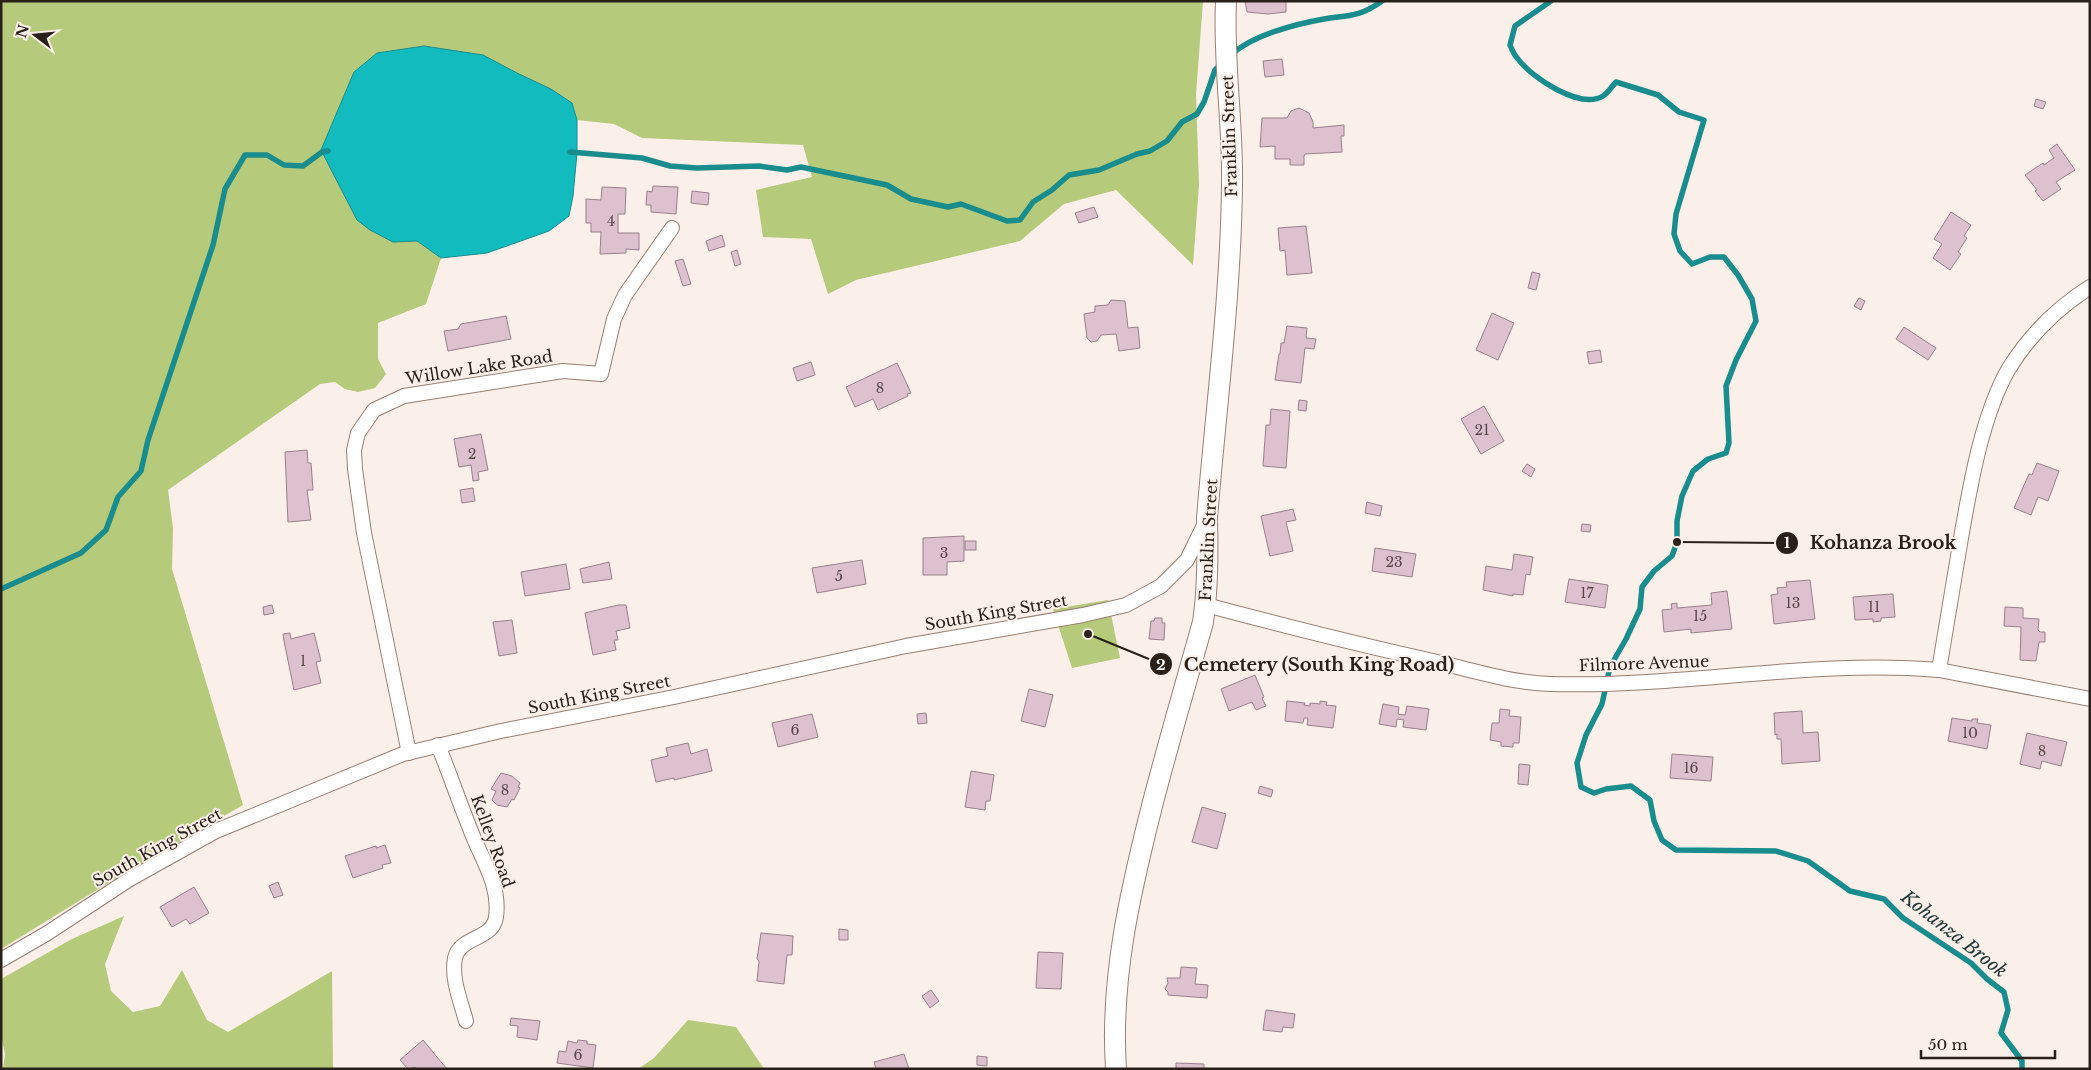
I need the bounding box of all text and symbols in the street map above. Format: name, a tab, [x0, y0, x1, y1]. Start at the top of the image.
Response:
north arrow	[10, 10, 60, 60]
text: N	[12, 23, 33, 40]
street label: Franklin Street	[1217, 75, 1241, 197]
house number: 4	[607, 212, 615, 230]
street label: Willow Lake Road	[403, 345, 554, 389]
house number: 8	[876, 379, 884, 397]
house number: 21	[1475, 421, 1489, 439]
house number: 2	[468, 445, 476, 463]
street label: Franklin Street	[1195, 478, 1221, 602]
callout: Kohanza Brook	[1774, 527, 1966, 560]
text: Kohanza Brook	[1810, 532, 1957, 554]
text: 1	[1784, 533, 1791, 552]
house number: 3	[940, 544, 948, 562]
house number: 23	[1385, 553, 1403, 571]
house number: 5	[835, 567, 843, 585]
house number: 17	[1580, 584, 1595, 602]
street label: South King Street	[923, 590, 1069, 634]
house number: 13	[1786, 594, 1800, 612]
house number: 11	[1868, 598, 1880, 616]
house number: 15	[1693, 607, 1707, 625]
callout: Cemetery (South King Road)	[1148, 648, 1465, 681]
street label: Filmore Avenue	[1578, 651, 1710, 675]
house number: 1	[300, 652, 306, 670]
text: Cemetery (South King Road)	[1184, 654, 1454, 676]
text: 2	[1156, 655, 1166, 674]
street label: South King Street	[526, 670, 672, 718]
house number: 6	[790, 721, 800, 739]
house number: 10	[1962, 724, 1978, 742]
house number: 8	[2038, 742, 2046, 760]
house number: 16	[1683, 759, 1699, 777]
house number: 8	[501, 781, 509, 799]
street label: Kelley Road	[467, 792, 519, 890]
street label: South King Street	[89, 803, 225, 891]
water label: Kohanza Brook	[1896, 885, 2011, 982]
scale bar	[1921, 1028, 2055, 1060]
text: 50 m	[1928, 1035, 1968, 1054]
house number: 6	[573, 1046, 583, 1064]

